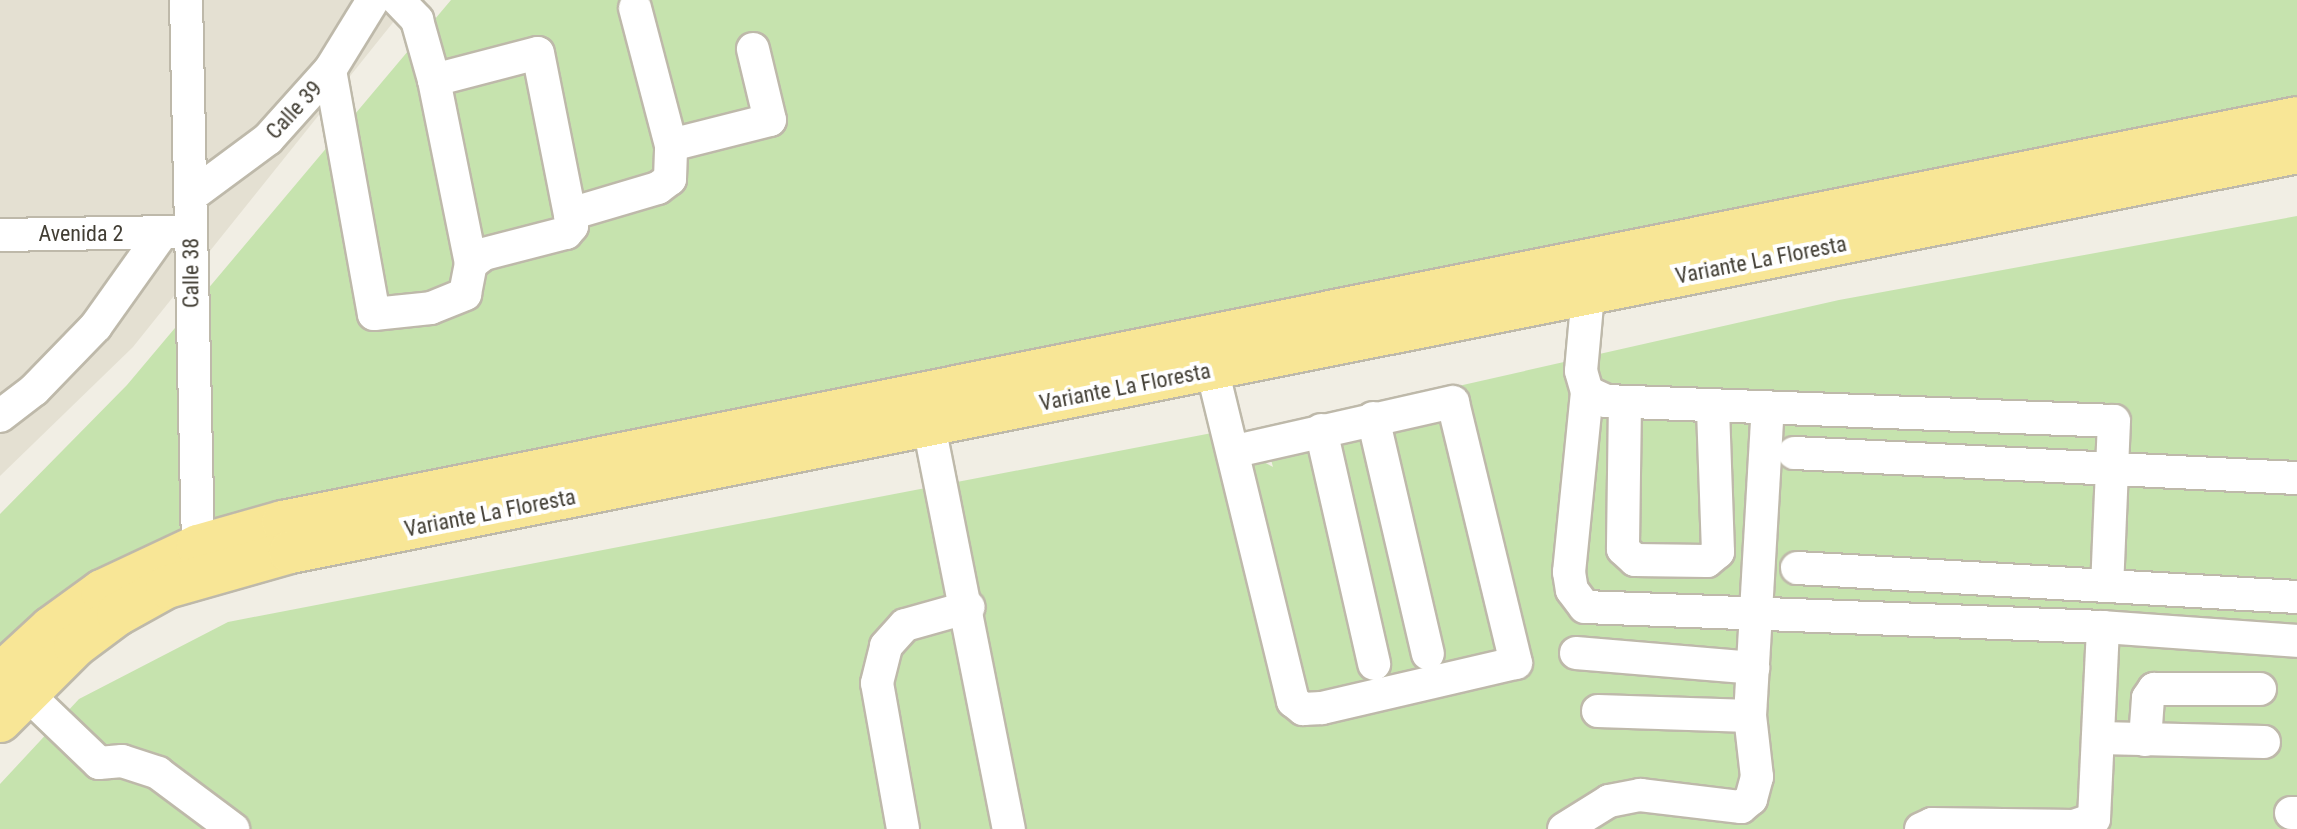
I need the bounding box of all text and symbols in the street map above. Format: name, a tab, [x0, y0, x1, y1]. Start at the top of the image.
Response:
street label: Calle 39	[260, 75, 328, 145]
street label: Avenida 2	[39, 221, 123, 247]
street label: Variante La Floresta	[1673, 230, 1849, 290]
street label: Calle 38	[178, 238, 204, 308]
street label: Variante La Floresta	[1037, 357, 1213, 417]
street label: Variante La Floresta	[402, 483, 578, 543]

